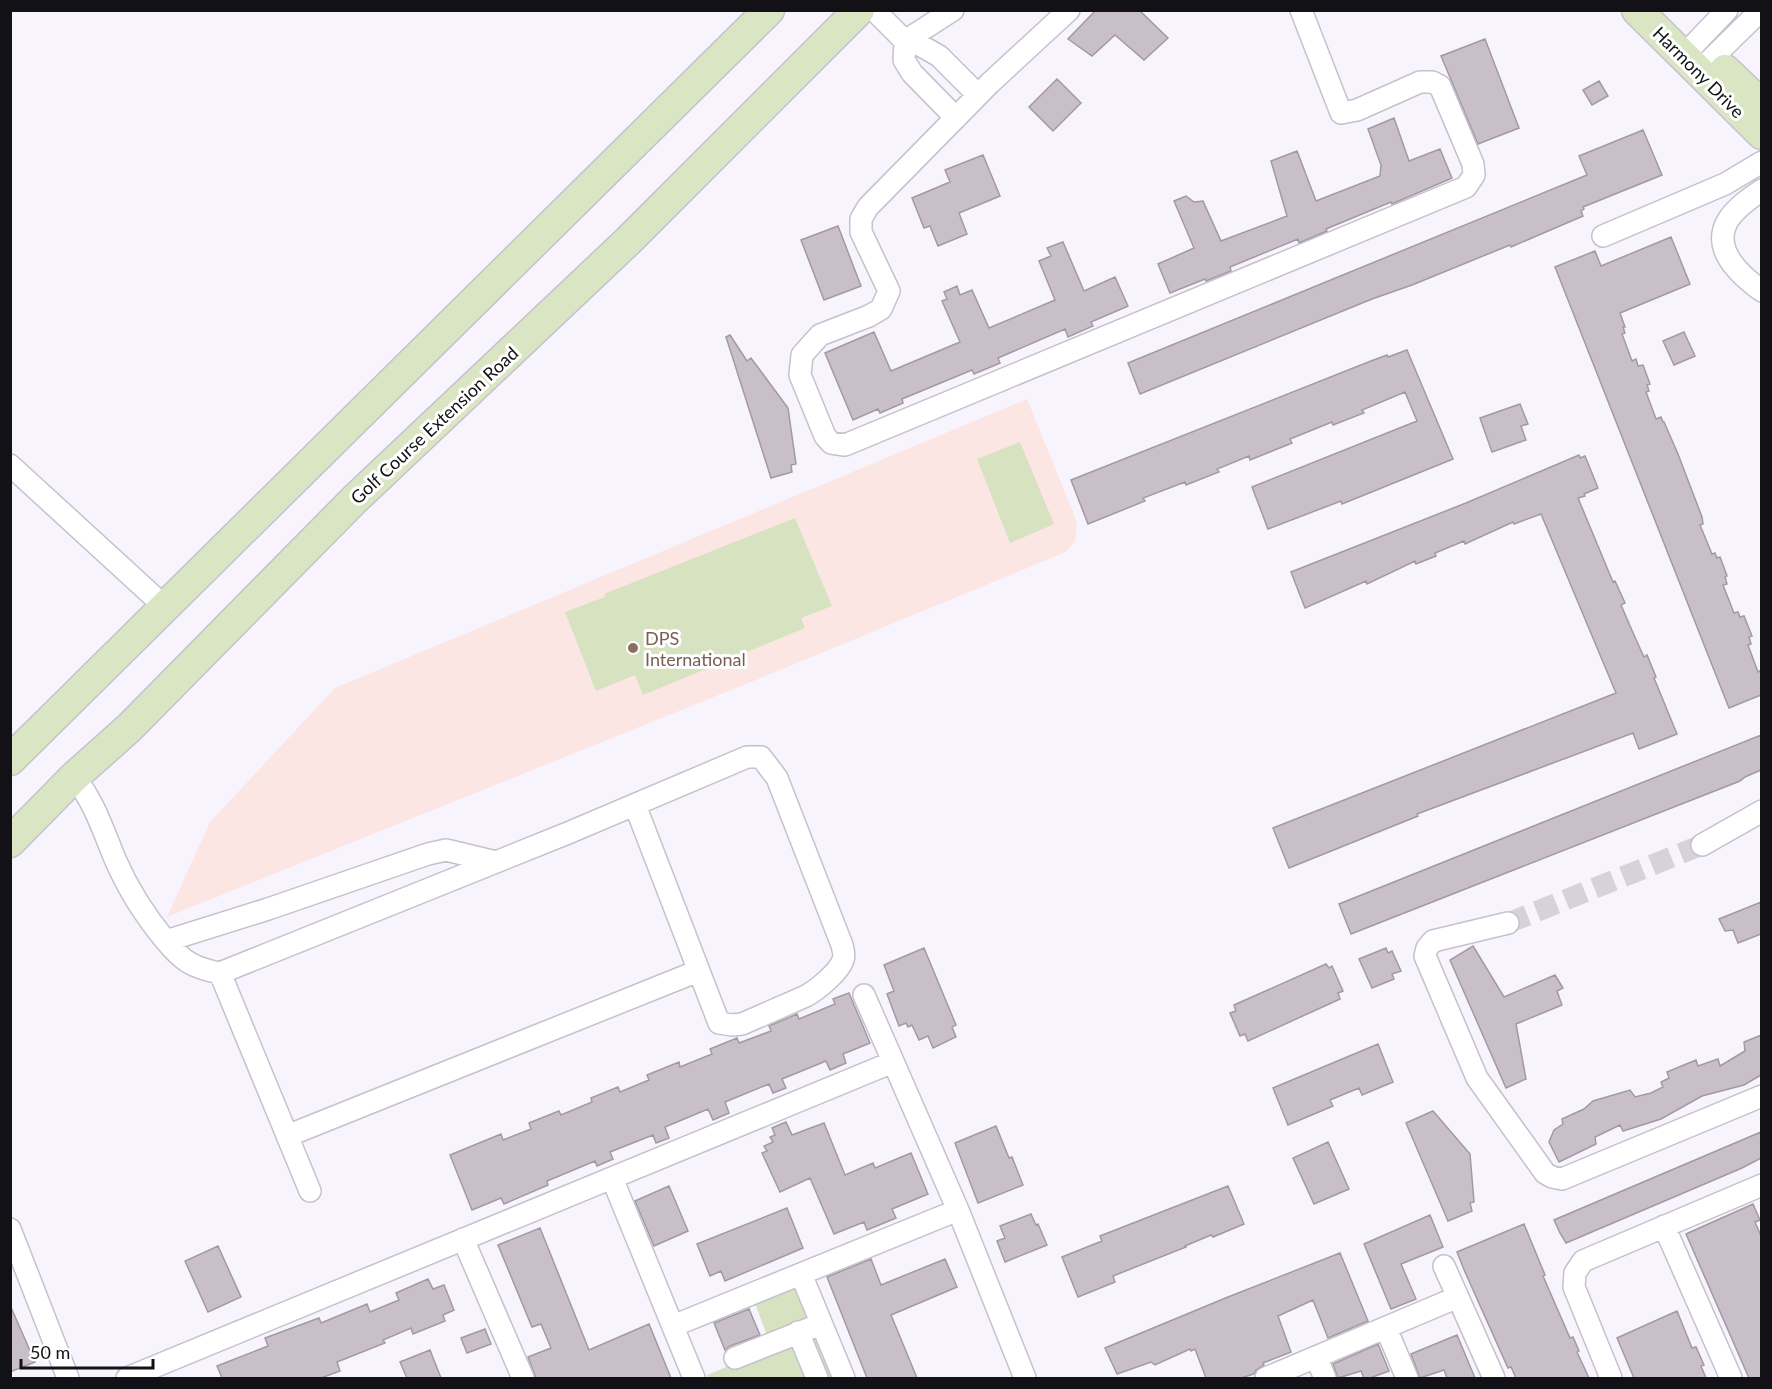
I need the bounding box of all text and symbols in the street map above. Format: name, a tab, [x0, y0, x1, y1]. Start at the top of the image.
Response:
street label: Harmony Drive	[1649, 22, 1749, 122]
street label: Golf Course Extension Road	[346, 342, 522, 508]
place label: DPS International	[645, 627, 746, 670]
marker: DPS International	[626, 641, 640, 655]
scale bar	[21, 1332, 153, 1370]
text: 50 m	[30, 1341, 70, 1363]

